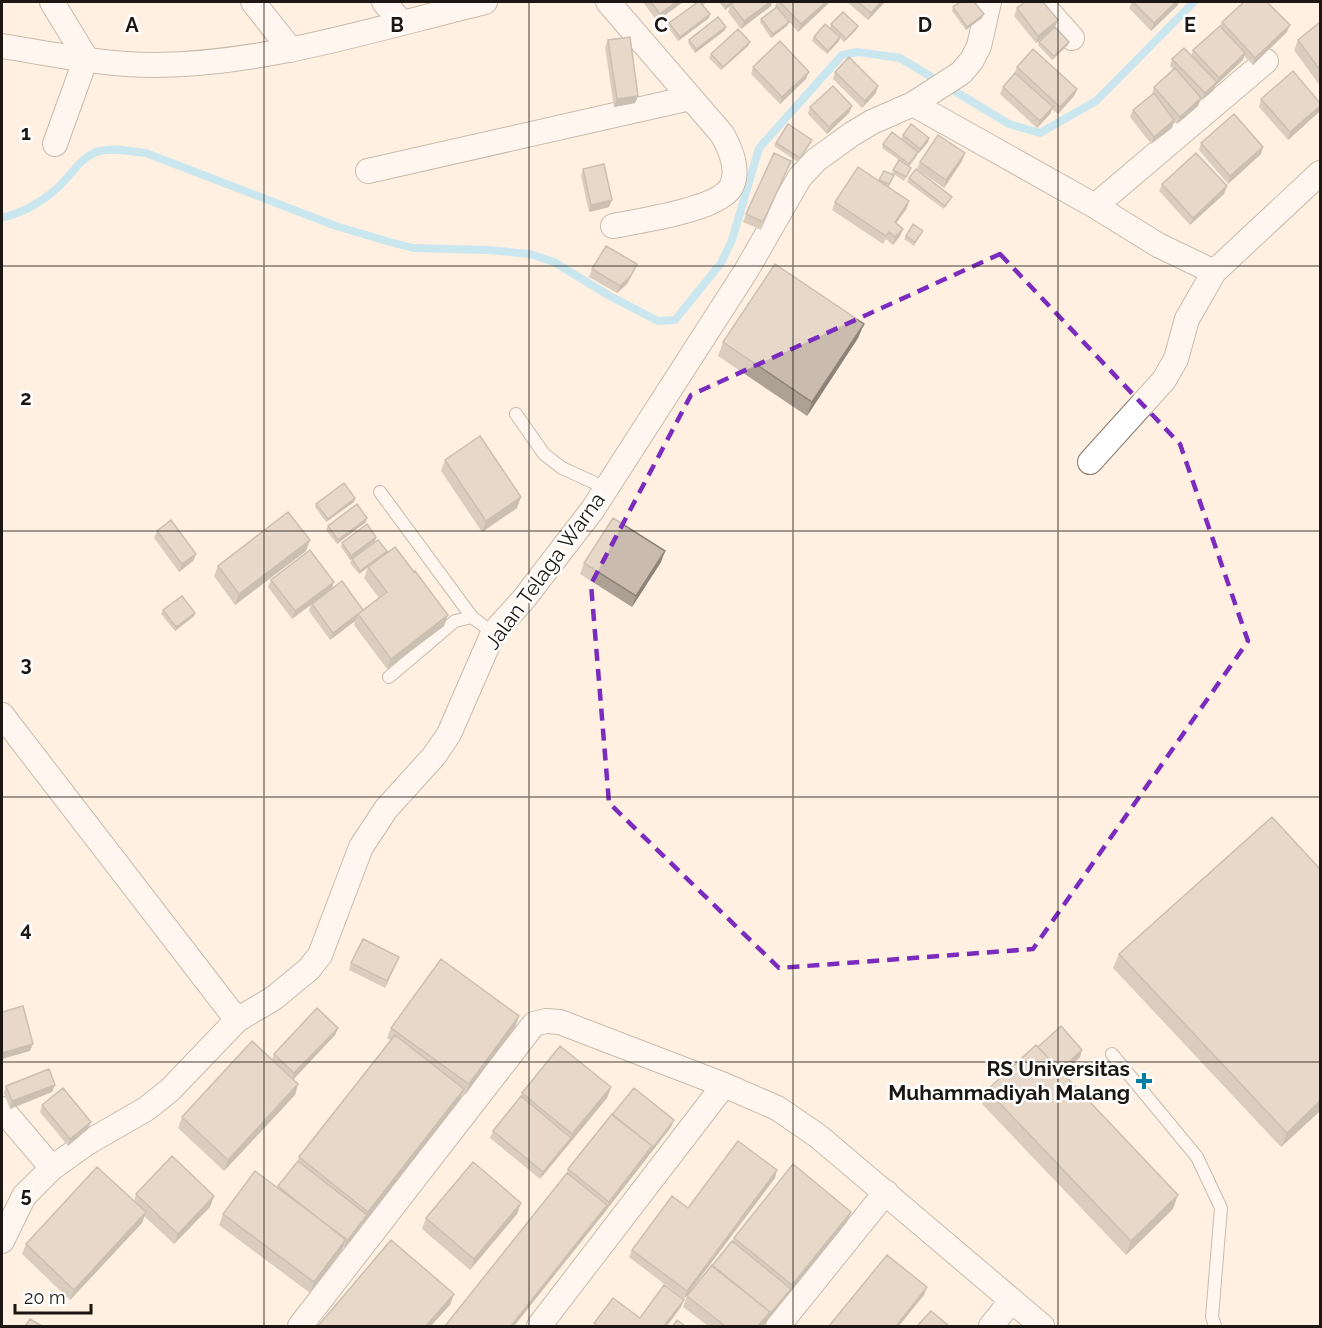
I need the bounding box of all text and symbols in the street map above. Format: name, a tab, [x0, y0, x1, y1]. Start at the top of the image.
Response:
text: A	[125, 13, 139, 37]
text: B	[390, 13, 404, 37]
text: C	[654, 13, 668, 37]
text: D	[918, 13, 932, 37]
text: E	[1184, 13, 1196, 37]
text: 1	[21, 121, 31, 145]
text: 2	[20, 386, 32, 410]
street label: Jalan Telaga Warna	[479, 487, 610, 654]
text: 3	[20, 652, 32, 676]
text: 4	[20, 917, 32, 941]
place label: RS Universitas Muhammadiyah Malang	[888, 1056, 1130, 1105]
marker: RS Universitas Muhammadiyah Malang	[1135, 1072, 1153, 1090]
text: 5	[20, 1183, 32, 1207]
scale bar	[15, 1277, 92, 1315]
text: 20 m	[24, 1287, 66, 1308]

